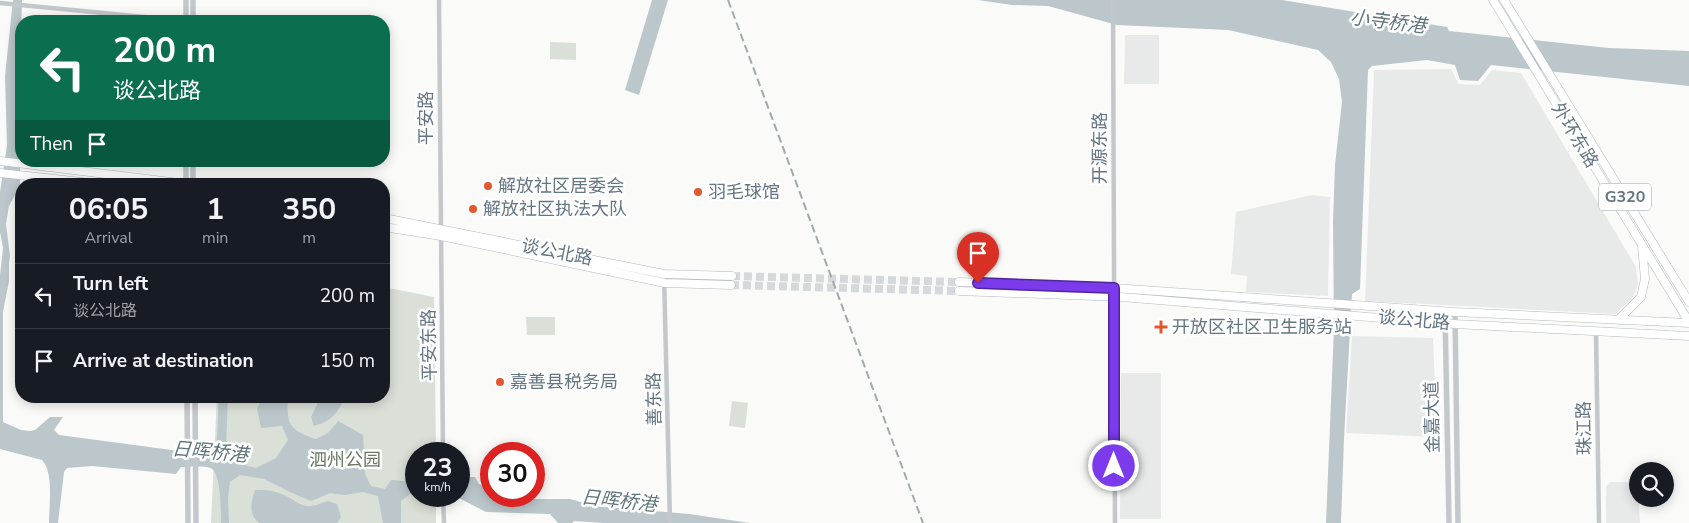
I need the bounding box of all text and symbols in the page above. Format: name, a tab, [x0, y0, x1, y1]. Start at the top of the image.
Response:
water label: 小寺桥港	[1349, 4, 1430, 40]
text: 200 m	[113, 27, 216, 74]
icon: left	[30, 35, 95, 100]
text: 谈公北路	[113, 76, 201, 106]
street label: 平安路	[414, 91, 438, 145]
street label: 外环东路	[1546, 98, 1604, 172]
street label: 开源东路	[1088, 112, 1112, 184]
icon: arrive	[83, 130, 111, 158]
text: Then	[30, 131, 73, 157]
place label: 解放社区居委会	[498, 174, 624, 198]
marker: 解放社区居委会	[482, 180, 494, 192]
place label: 羽毛球馆	[708, 180, 780, 204]
road number: G320	[1599, 183, 1651, 210]
marker: 羽毛球馆	[692, 186, 704, 198]
text: 06:05	[69, 189, 148, 230]
text: 1	[206, 189, 224, 230]
text: 350	[282, 189, 336, 230]
place label: 解放社区执法大队	[483, 197, 627, 221]
marker: 解放社区执法大队	[467, 203, 479, 215]
text: Arrival	[84, 227, 133, 249]
text: min	[202, 227, 228, 249]
text: m	[302, 227, 316, 249]
pin	[957, 232, 999, 283]
street label: 谈公北路	[519, 233, 595, 271]
icon: arrive	[964, 239, 992, 267]
text: Turn left	[73, 271, 148, 297]
icon: left	[30, 282, 58, 310]
text: 200 m	[320, 283, 375, 309]
text: 谈公北路	[73, 300, 137, 322]
street label: 谈公北路	[1377, 305, 1451, 335]
street label: 平安东路	[416, 309, 442, 381]
place label: 开放区社区卫生服务站	[1172, 315, 1352, 339]
marker: 开放区社区卫生服务站	[1154, 320, 1168, 334]
icon: arrive	[30, 347, 58, 375]
text: Arrive at destination	[73, 348, 254, 374]
text: 150 m	[320, 348, 375, 374]
place label: 嘉善县税务局	[510, 370, 618, 394]
street label: 善东路	[642, 372, 666, 426]
marker: 嘉善县税务局	[494, 376, 506, 388]
street label: 金嘉大道	[1419, 381, 1445, 453]
street label: 珠江路	[1572, 401, 1596, 455]
water label: 日晖桥港	[171, 436, 252, 469]
position arrow	[1087, 439, 1139, 491]
speed limit sign: 30	[480, 442, 545, 507]
park label: 泗州公园	[309, 448, 381, 472]
text: 23	[422, 451, 453, 485]
map controls	[1629, 462, 1674, 507]
button: search	[1629, 462, 1674, 507]
text: km/h	[424, 479, 451, 495]
water label: 日晖桥港	[580, 484, 661, 518]

